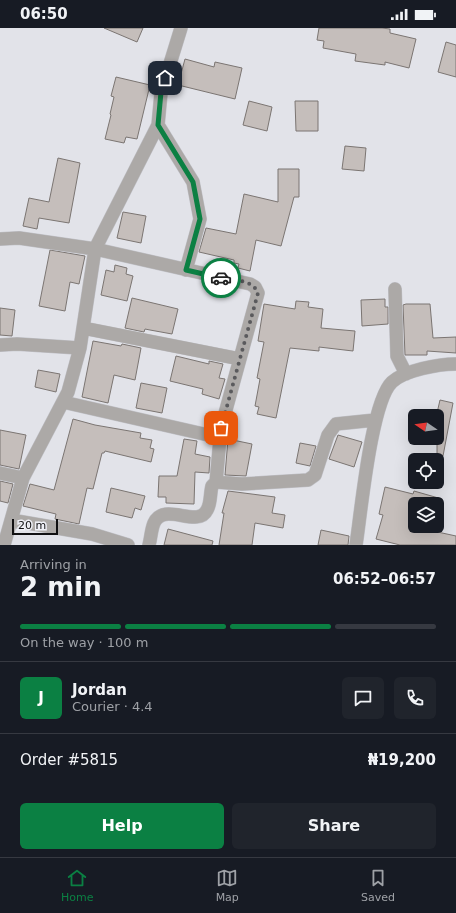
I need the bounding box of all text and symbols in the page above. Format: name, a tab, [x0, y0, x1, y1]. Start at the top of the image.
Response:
text: 06:50	[20, 5, 68, 23]
pin	[148, 61, 182, 95]
icon: home	[154, 67, 176, 89]
courier	[201, 258, 241, 298]
icon: car	[210, 267, 232, 289]
north arrow	[408, 409, 444, 445]
map controls	[408, 409, 444, 533]
pin	[204, 411, 238, 445]
icon: bag	[210, 417, 232, 439]
button: locate	[408, 453, 444, 489]
button: layers	[408, 497, 444, 533]
scale bar	[12, 517, 58, 536]
text: 20 m	[18, 519, 46, 532]
text: Arriving in	[20, 557, 87, 572]
text: 06:52–06:57	[333, 570, 436, 588]
text: 2 min	[20, 572, 102, 602]
text: On the way · 100 m	[20, 635, 148, 650]
button: chat	[342, 677, 384, 719]
button: phone	[394, 677, 436, 719]
text: Jordan	[72, 681, 127, 699]
text: J	[38, 689, 44, 707]
text: Courier · 4.4	[72, 699, 153, 714]
text: Order #5815	[20, 751, 118, 769]
text: ₦19,200	[368, 751, 436, 769]
button: Help	[20, 803, 224, 849]
button: Share	[232, 803, 436, 849]
tab: Home	[61, 867, 94, 904]
tab: Map	[216, 867, 239, 904]
tab: Saved	[361, 867, 395, 904]

